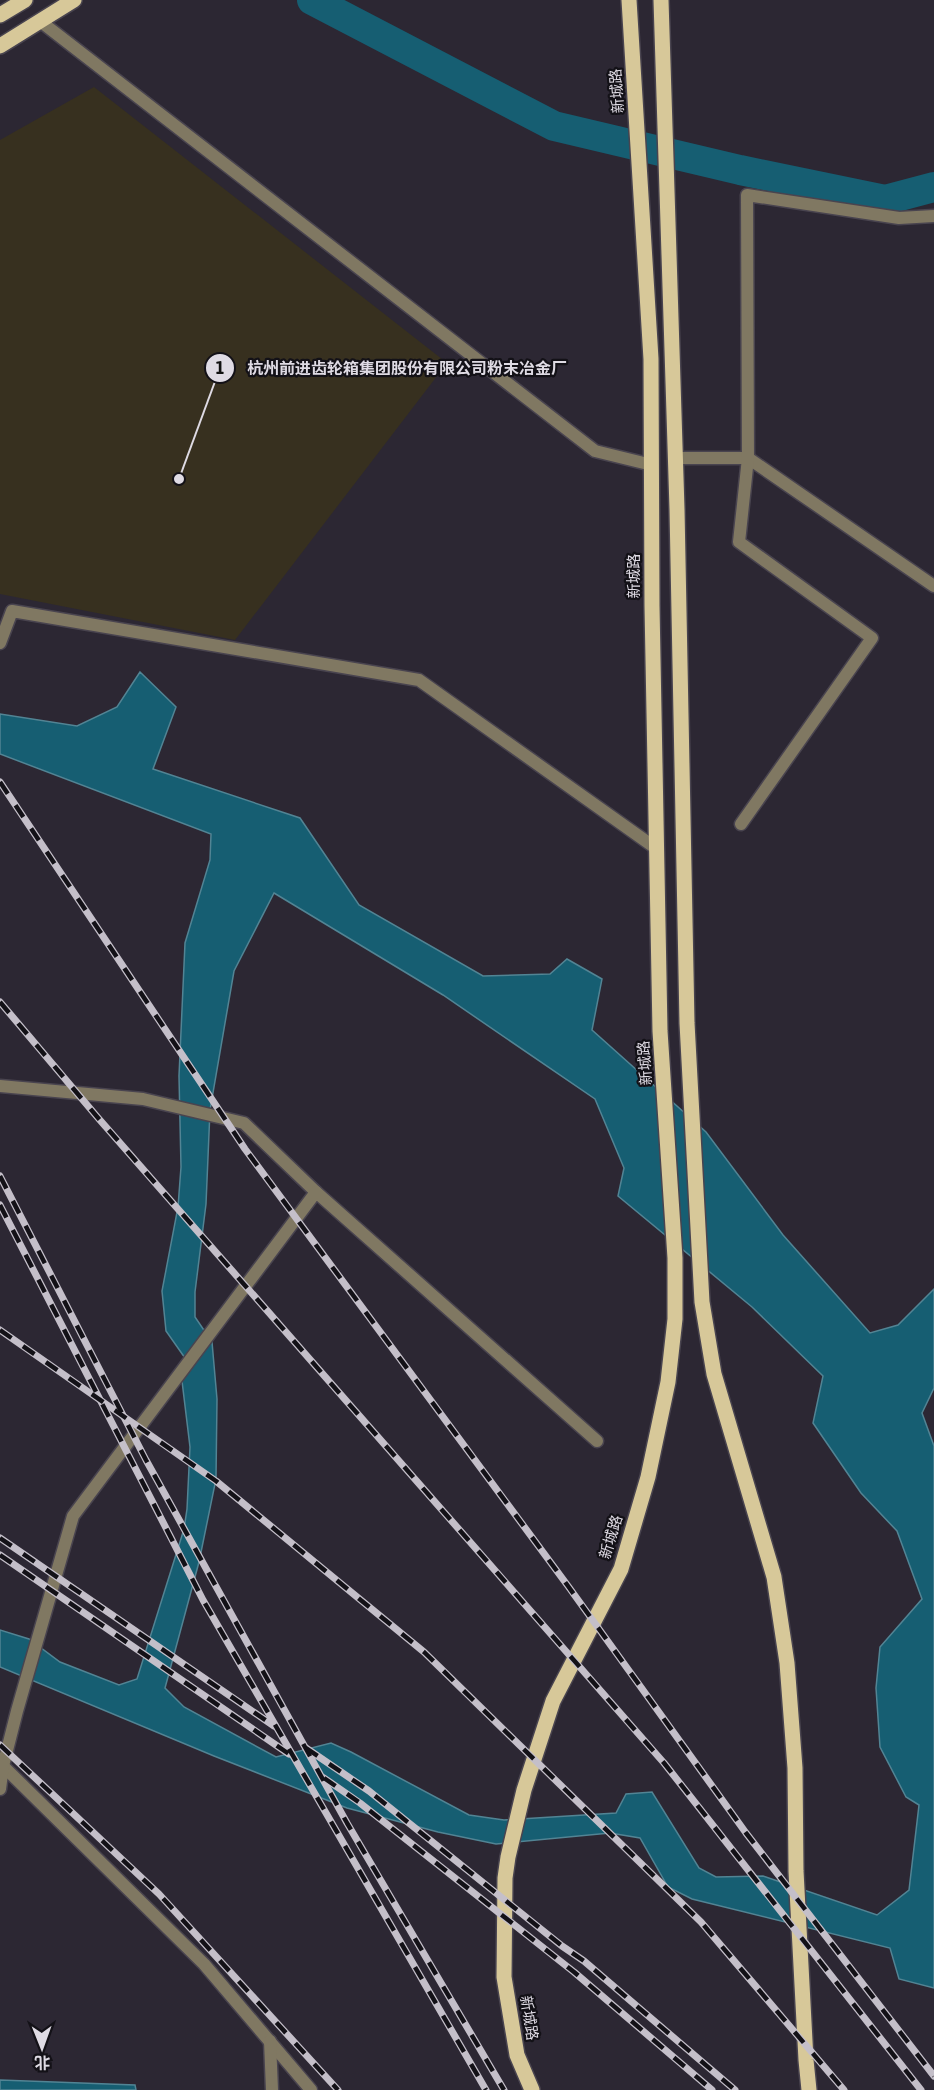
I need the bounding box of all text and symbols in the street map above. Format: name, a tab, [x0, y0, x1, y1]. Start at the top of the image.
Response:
street label: 新城路	[606, 68, 627, 114]
callout: 杭州前进齿轮箱集团股份有限公司粉末冶金厂	[205, 351, 579, 385]
text: 1	[216, 357, 224, 378]
text: 杭州前进齿轮箱集团股份有限公司粉末冶金厂	[247, 359, 567, 377]
street label: 新城路	[625, 553, 642, 599]
street label: 新城路	[634, 1040, 655, 1086]
street label: 新城路	[596, 1513, 625, 1561]
street label: 新城路	[518, 1994, 541, 2041]
north arrow	[12, 2018, 72, 2078]
text: 北	[34, 2054, 50, 2072]

